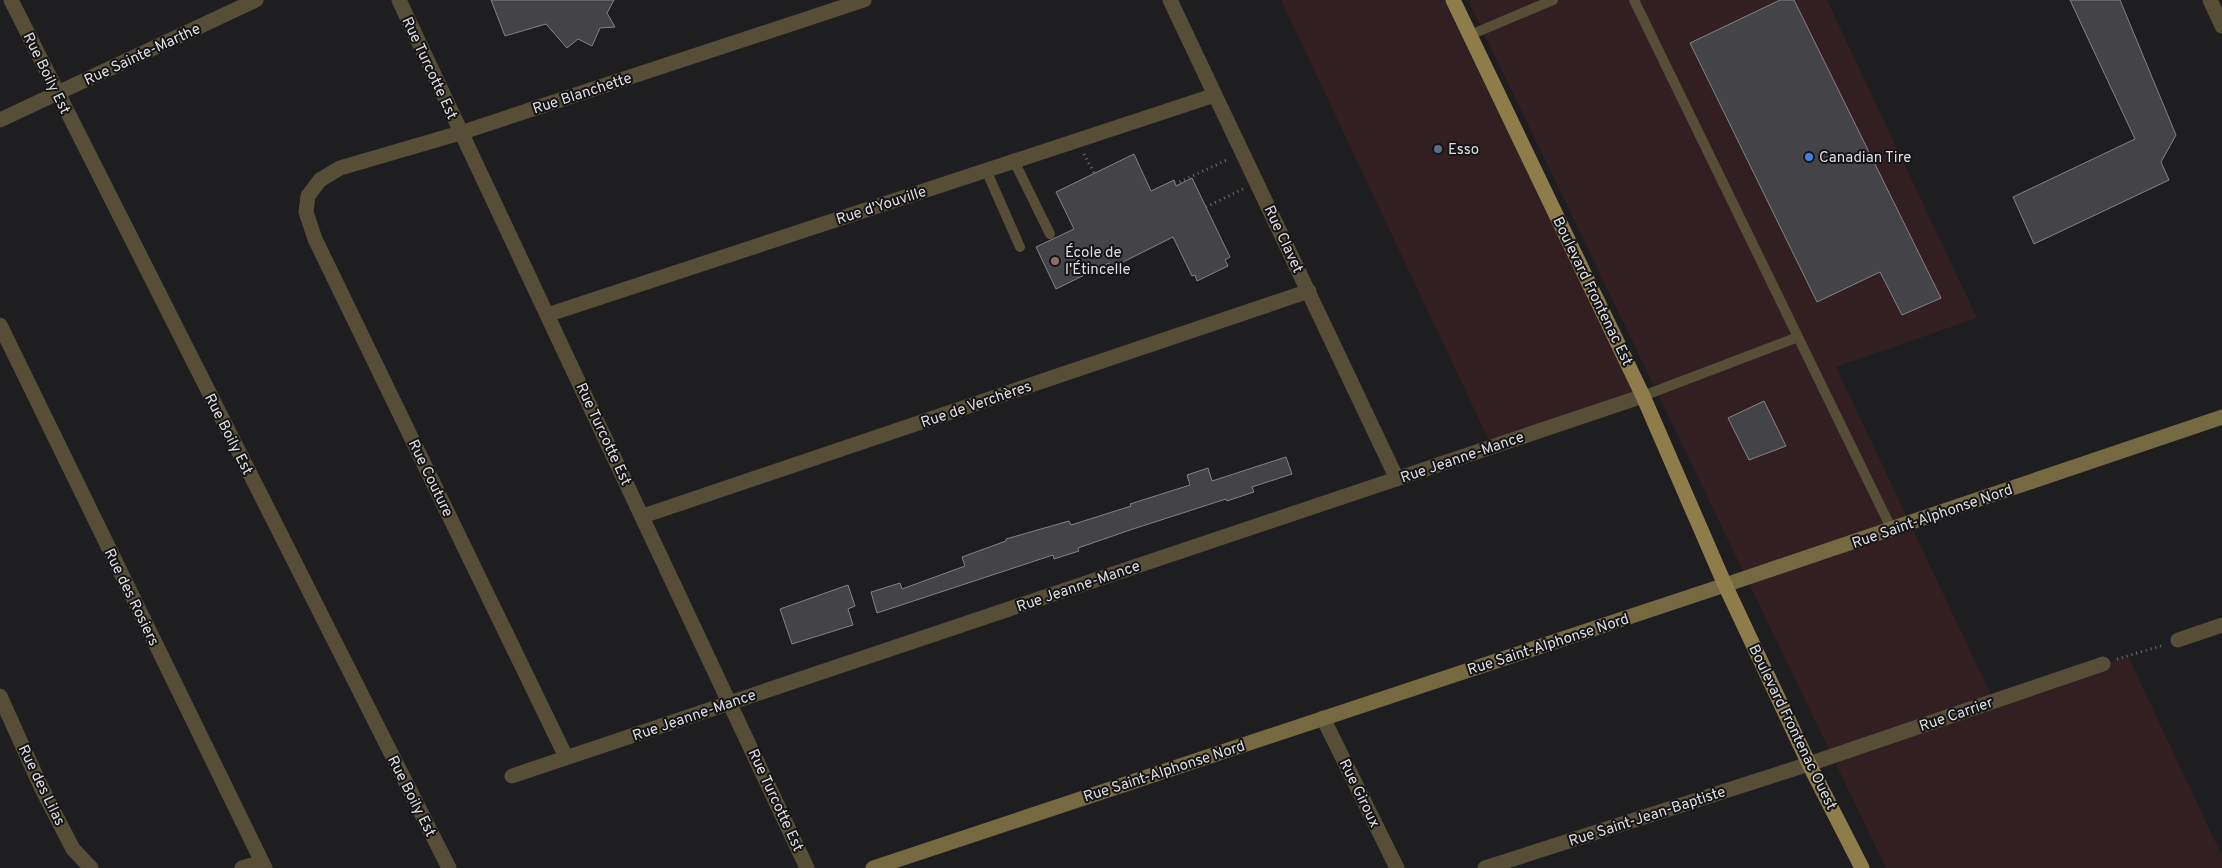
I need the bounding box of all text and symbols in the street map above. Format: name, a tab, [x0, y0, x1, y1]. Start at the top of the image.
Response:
street label: Rue Turcotte Est	[397, 14, 461, 123]
street label: Rue Sainte-Marthe	[82, 20, 204, 91]
street label: Rue Boily Est	[18, 30, 74, 118]
street label: Rue Blanchette	[530, 69, 635, 119]
place label: Esso	[1448, 141, 1479, 160]
marker: Esso	[1432, 143, 1444, 155]
place label: Canadian Tire	[1819, 149, 1911, 168]
marker: Canadian Tire	[1803, 151, 1815, 163]
street label: Rue d'Youville	[834, 183, 929, 230]
street label: Rue Clavet	[1259, 203, 1307, 276]
street label: Boulevard Frontenac Est	[1547, 214, 1636, 369]
place label: École de l'Étincelle	[1065, 243, 1131, 280]
marker: École de l'Étincelle	[1049, 255, 1061, 267]
street label: Rue de Verchères	[919, 378, 1034, 433]
street label: Rue Turcotte Est	[571, 380, 635, 489]
street label: Rue Boily Est	[199, 391, 256, 478]
street label: Rue Jeanne-Mance	[1398, 428, 1527, 488]
street label: Rue Couture	[403, 437, 457, 520]
street label: Rue Saint-Alphonse Nord	[1850, 481, 2015, 554]
street label: Rue des Rosiers	[99, 546, 162, 650]
street label: Rue Jeanne-Mance	[1014, 557, 1143, 617]
street label: Rue Saint-Alphonse Nord	[1465, 610, 1632, 681]
street label: Boulevard Frontenac Ouest	[1743, 642, 1840, 814]
street label: Rue Jeanne-Mance	[630, 686, 759, 746]
street label: Rue Carrier	[1917, 694, 1996, 737]
street label: Rue Saint-Alphonse Nord	[1081, 737, 1248, 808]
street label: Rue des Lilas	[13, 742, 68, 829]
street label: Rue Turcotte Est	[743, 746, 807, 855]
street label: Rue Boily Est	[382, 753, 439, 840]
street label: Rue Giroux	[1334, 756, 1384, 831]
street label: Rue Saint-Jean-Baptiste	[1567, 783, 1728, 852]

